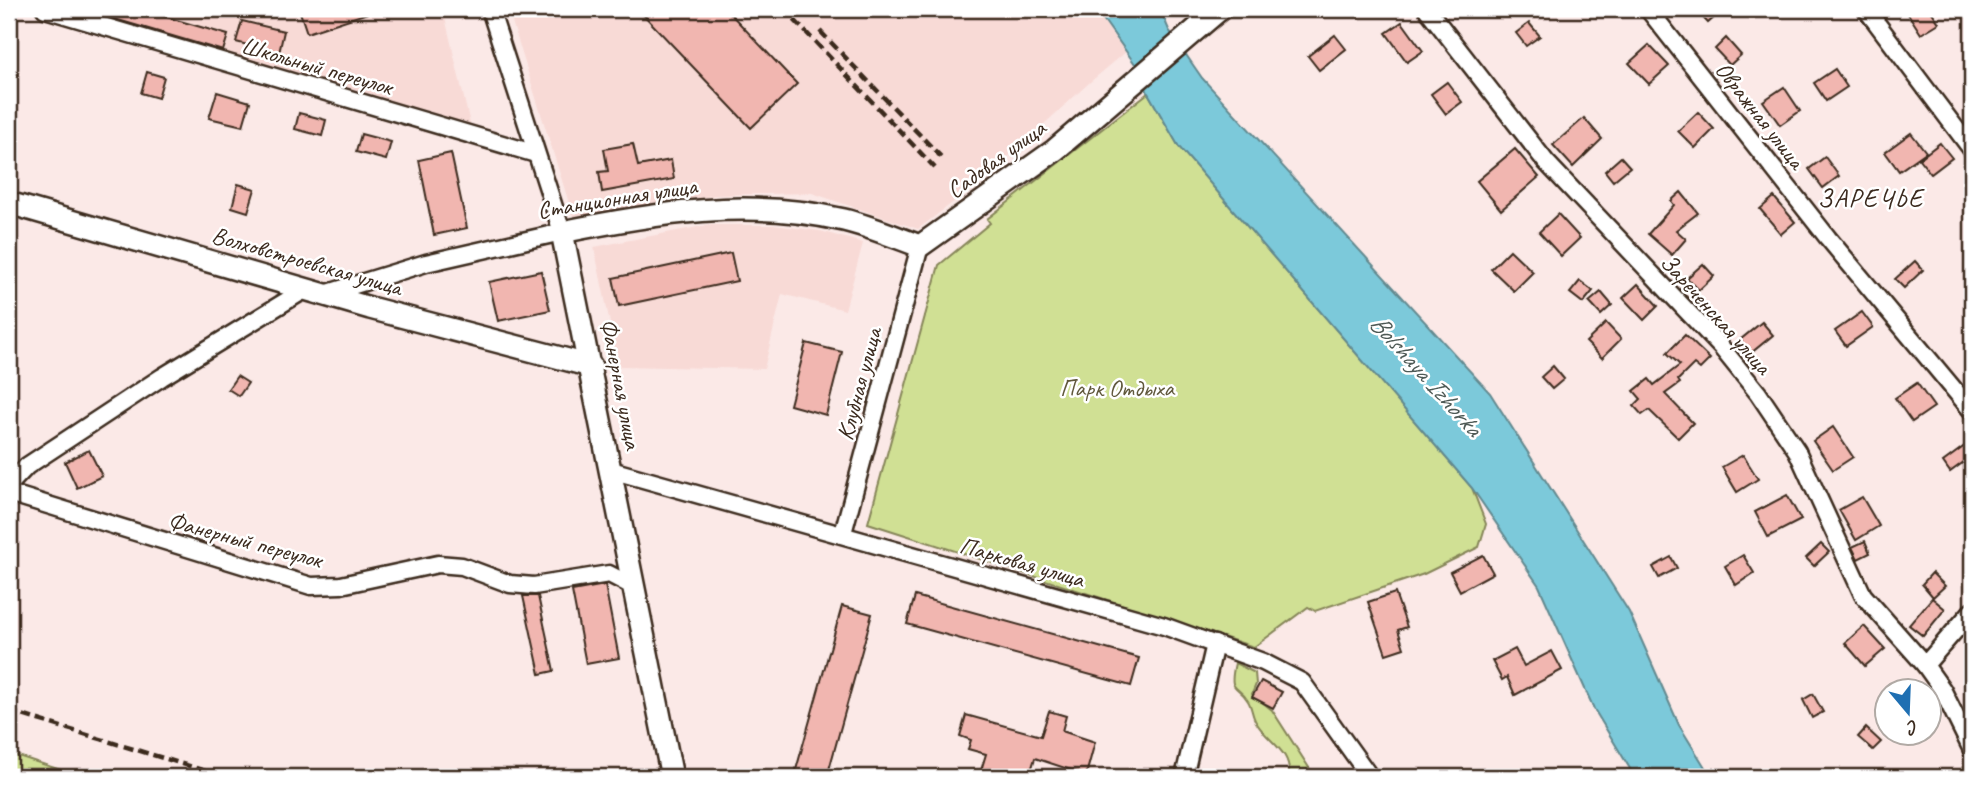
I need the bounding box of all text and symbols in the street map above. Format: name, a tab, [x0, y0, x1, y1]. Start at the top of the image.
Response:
street label: Школьный переулок	[238, 30, 398, 102]
street label: Овражная улица	[1709, 55, 1813, 176]
street label: Садовая улица	[941, 112, 1053, 205]
street label: Станционная улица	[535, 170, 700, 225]
district label: ЗАРЕЧЬЕ	[1818, 182, 1925, 215]
street label: Волховстроевская улица	[209, 220, 407, 303]
street label: Зареченская улица	[1654, 247, 1779, 382]
water label: Bolshaya Izhorka	[1363, 307, 1491, 445]
street label: Фанерная улица	[594, 316, 649, 453]
street label: Клубная улица	[830, 323, 889, 443]
park label: Парк Отдыха	[1060, 373, 1175, 403]
street label: Фанерный переулок	[165, 505, 327, 575]
street label: Парковая улица	[956, 530, 1089, 594]
north arrow	[1872, 678, 1942, 748]
text: С	[1902, 714, 1922, 741]

